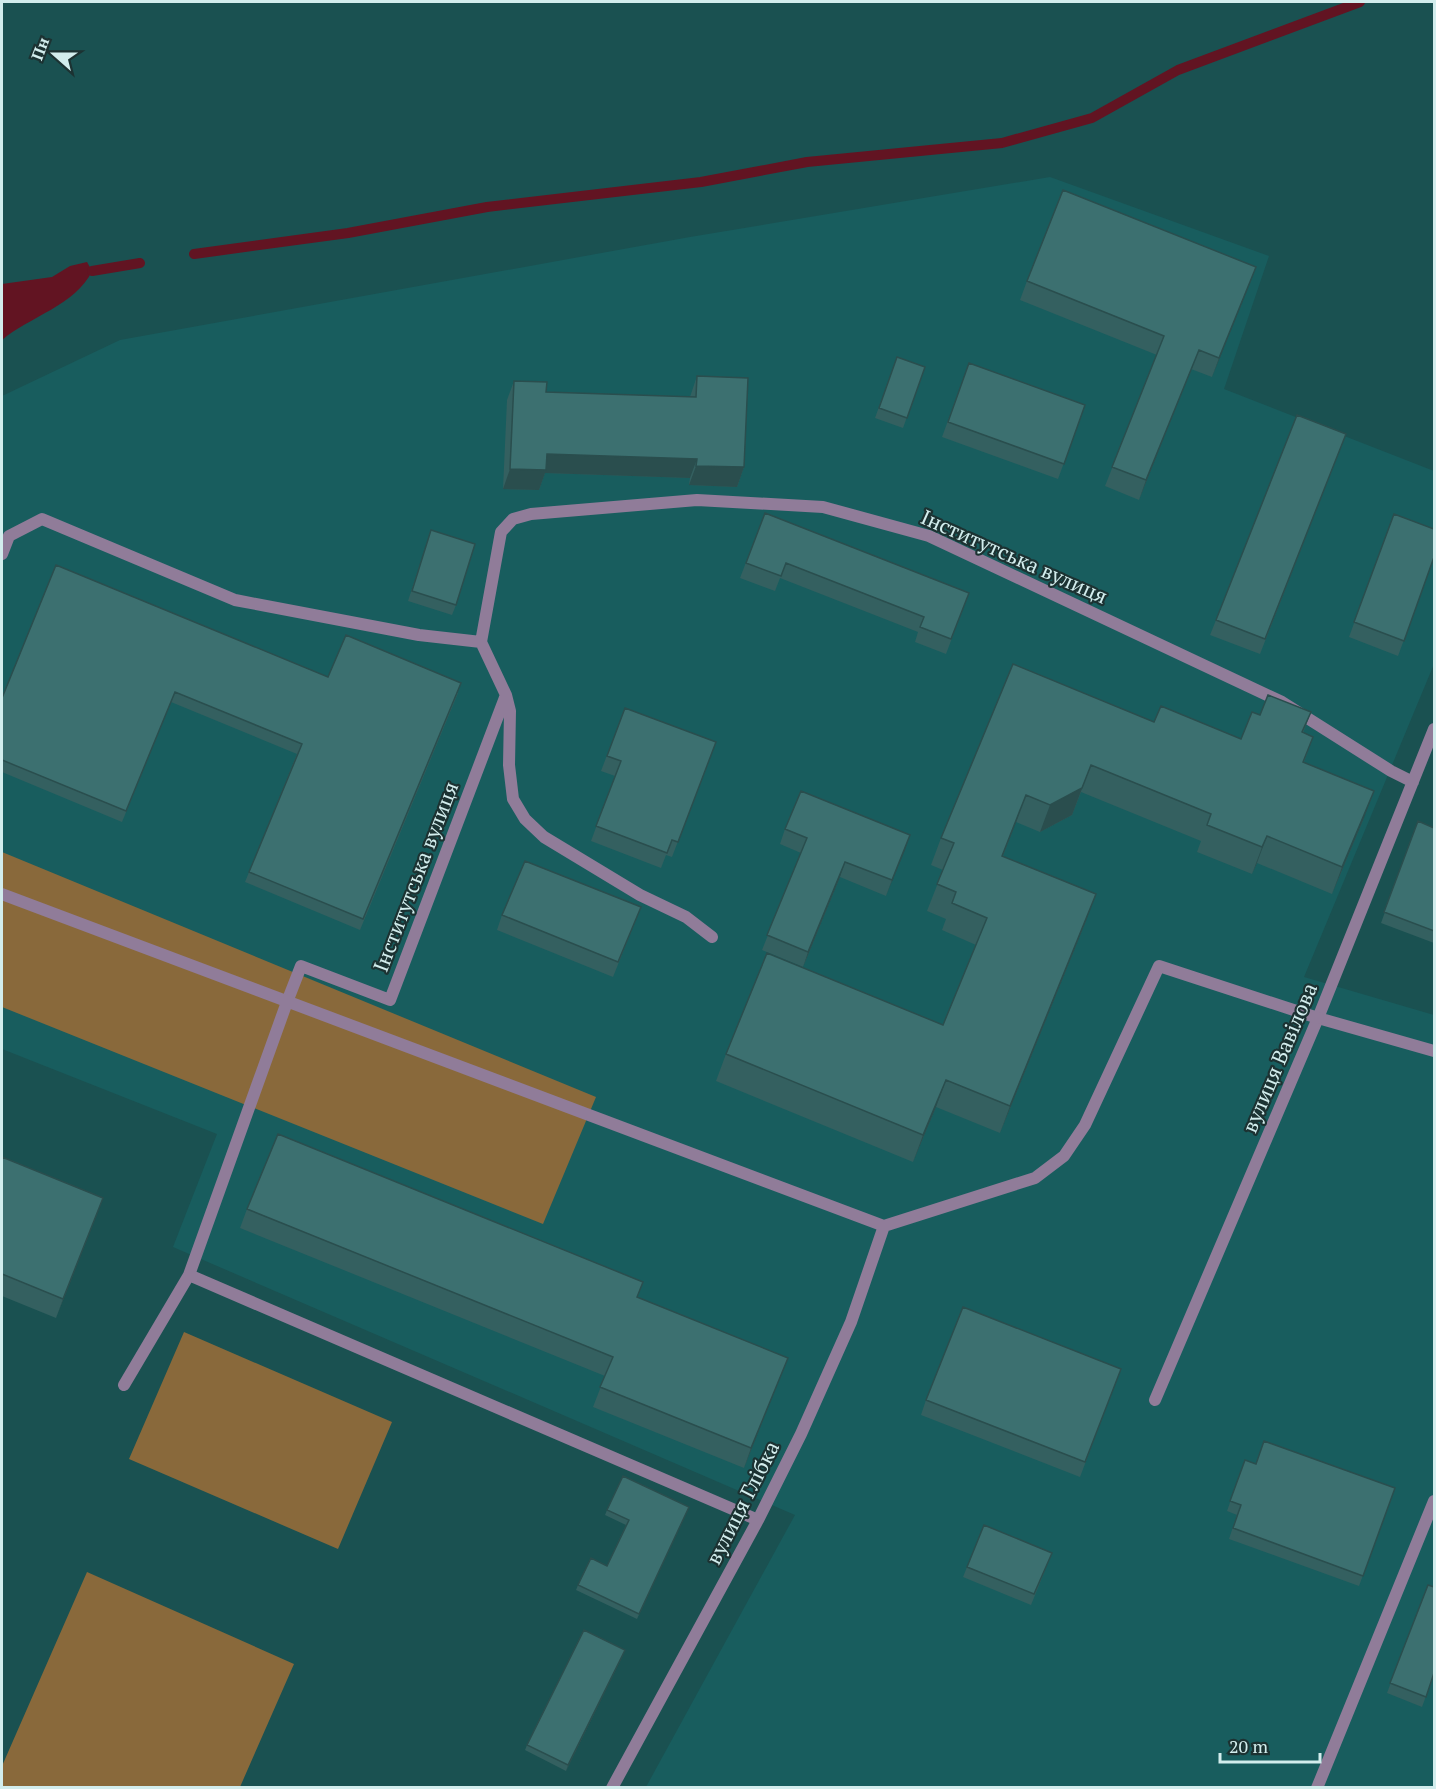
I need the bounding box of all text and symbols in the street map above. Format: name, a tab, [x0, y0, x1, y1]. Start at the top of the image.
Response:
north arrow	[24, 24, 84, 84]
text: Пн	[26, 34, 54, 63]
street label: Інститутська вулиця	[917, 502, 1112, 610]
street label: Інститутська вулиця	[366, 778, 464, 976]
street label: вулиця Вавілова	[1235, 978, 1323, 1137]
street label: вулиця Глібка	[699, 1436, 785, 1569]
scale bar	[1220, 1726, 1320, 1764]
text: 20 m	[1229, 1734, 1269, 1758]

